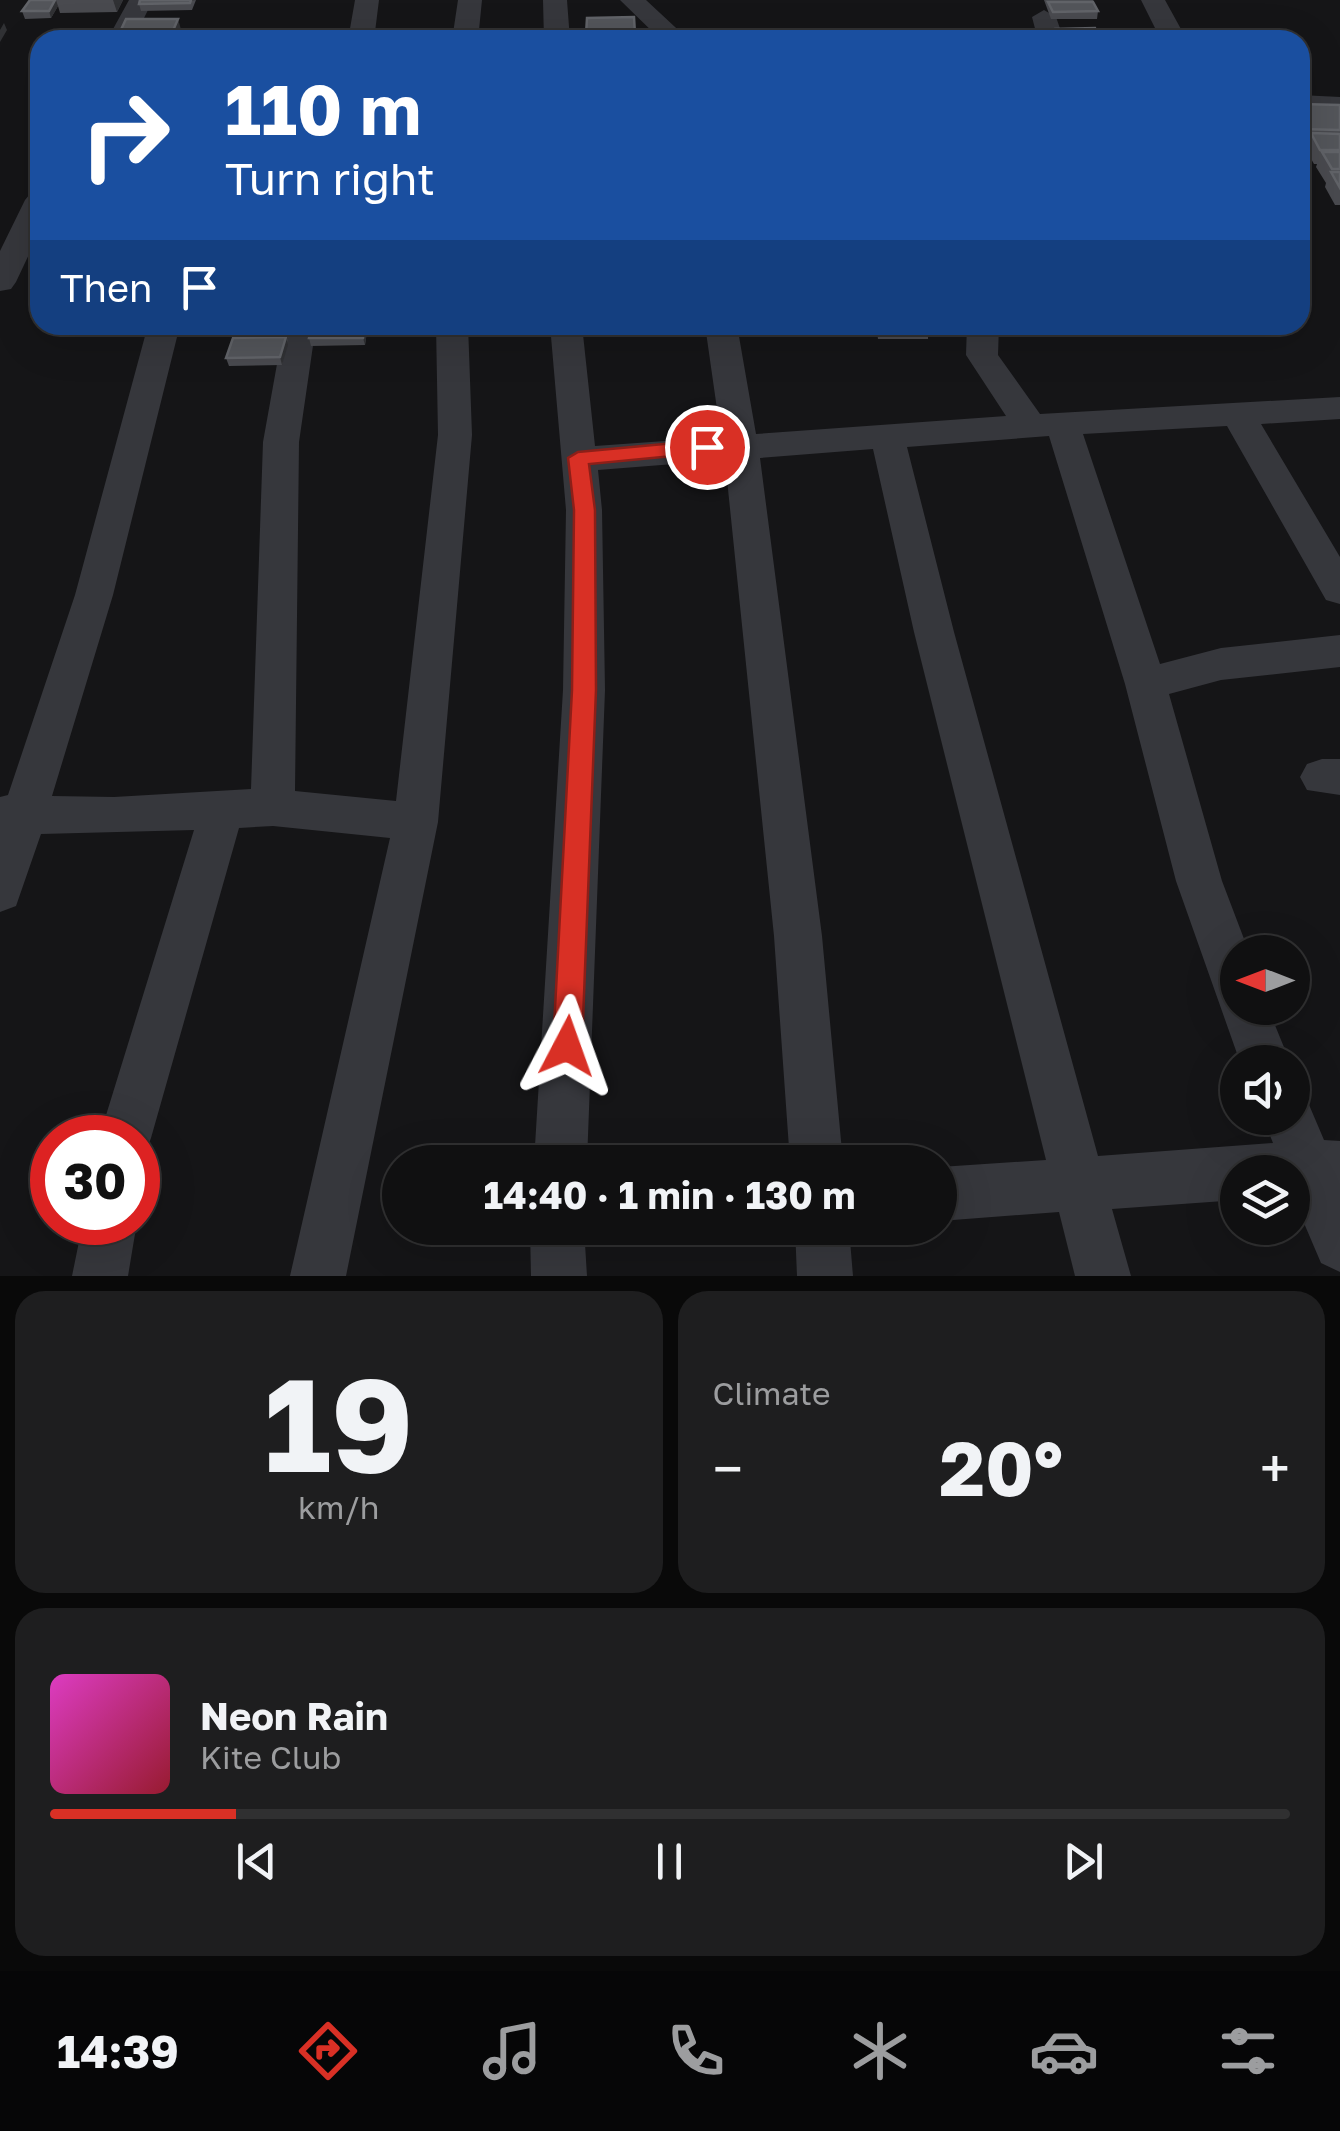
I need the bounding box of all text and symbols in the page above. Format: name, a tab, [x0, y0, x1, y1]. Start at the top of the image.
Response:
text: 110 m	[225, 66, 421, 150]
icon: right	[60, 70, 190, 200]
text: Turn right	[225, 151, 435, 205]
icon: arrive	[172, 260, 227, 315]
text: Then	[60, 265, 152, 310]
pin	[665, 405, 750, 490]
icon: arrive	[680, 420, 735, 475]
north arrow	[1220, 935, 1310, 1025]
map controls	[1220, 935, 1310, 1245]
position arrow	[515, 994, 619, 1098]
button: sound	[1220, 1045, 1310, 1135]
speed limit sign: 30	[30, 1115, 160, 1245]
button: layers	[1220, 1155, 1310, 1245]
text: 14:40 · 1 min · 130 m	[483, 1172, 856, 1217]
text: 19	[264, 1345, 414, 1501]
text: Climate	[713, 1374, 831, 1412]
text: 20°	[939, 1422, 1063, 1513]
text: −	[713, 1435, 743, 1501]
text: +	[1260, 1435, 1290, 1501]
text: km/h	[298, 1488, 379, 1526]
text: Neon Rain	[200, 1693, 388, 1738]
text: Kite Club	[200, 1738, 341, 1776]
icon: previous	[229, 1834, 284, 1889]
icon: pause	[642, 1834, 697, 1889]
icon: next	[1056, 1834, 1111, 1889]
icon: directions	[293, 2016, 363, 2086]
icon: music	[477, 2016, 547, 2086]
icon: phone	[661, 2016, 731, 2086]
icon: climate	[845, 2016, 915, 2086]
icon: car	[1029, 2016, 1099, 2086]
icon: filters	[1213, 2016, 1283, 2086]
text: 14:39	[57, 2024, 179, 2078]

